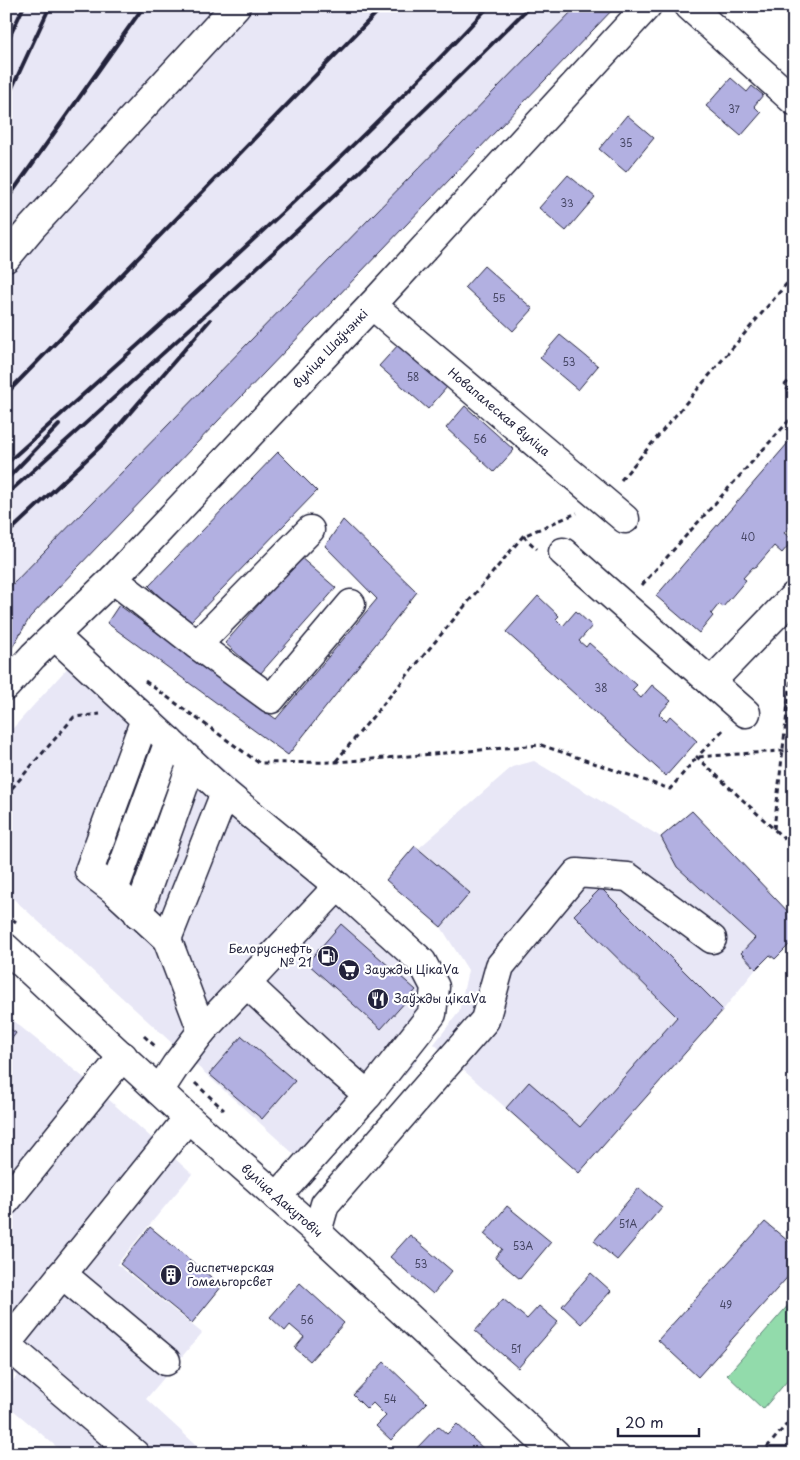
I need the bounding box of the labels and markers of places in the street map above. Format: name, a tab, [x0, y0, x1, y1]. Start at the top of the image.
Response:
place label: Белоруснефть № 21	[229, 939, 313, 971]
fuel station icon: Белоруснефть № 21	[316, 944, 340, 968]
supermarket icon: Заужды ЦікаVа	[337, 958, 361, 982]
place label: Заужды ЦікаVа	[365, 960, 459, 978]
restaurant icon: Заўжды цікаVа	[366, 987, 390, 1011]
place label: Заўжды цікаVа	[394, 989, 487, 1007]
place label: диспетчерская Гомельгорсвет	[187, 1258, 274, 1290]
building icon: диспетчерская Гомельгорсвет	[159, 1263, 183, 1287]

